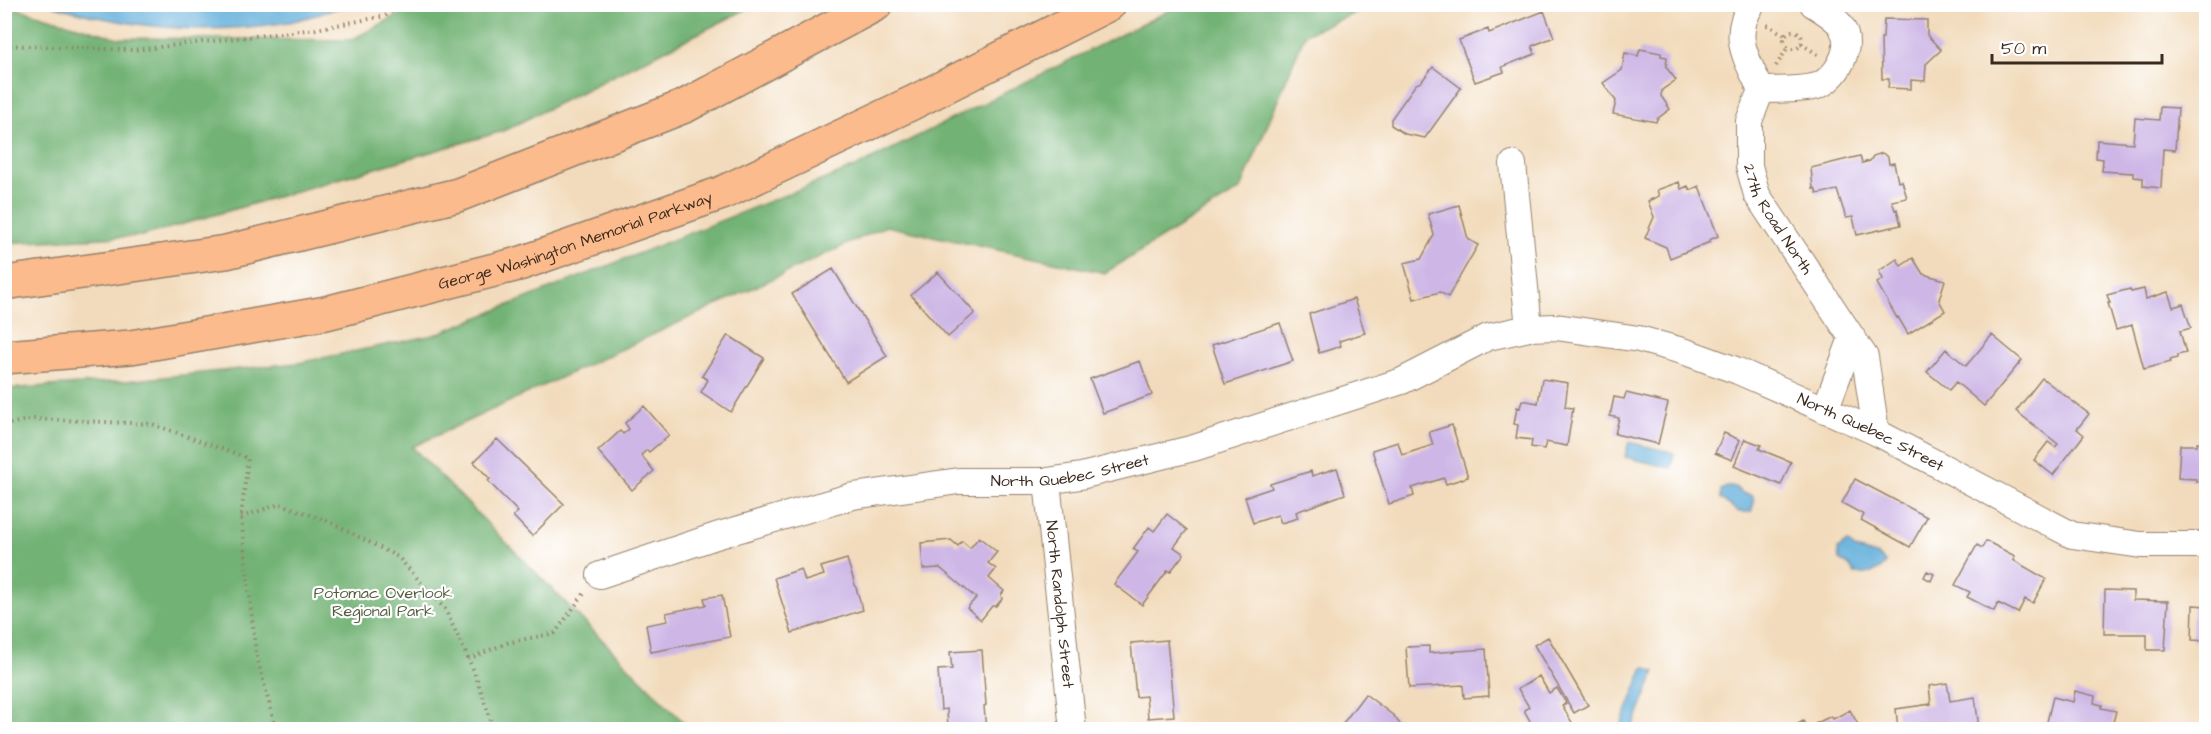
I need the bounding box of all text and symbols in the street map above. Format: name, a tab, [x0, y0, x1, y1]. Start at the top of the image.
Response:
scale bar	[1992, 27, 2162, 65]
text: 50 m	[2001, 36, 2046, 61]
street label: 27th Road North	[1738, 161, 1818, 279]
street label: George Washington Memorial Parkway	[436, 186, 716, 295]
street label: North Quebec Street	[1794, 388, 1948, 477]
street label: North Quebec Street	[991, 448, 1152, 492]
street label: North Randolph Street	[1040, 519, 1080, 690]
park label: Potomac Overlook Regional Park	[314, 582, 452, 623]

